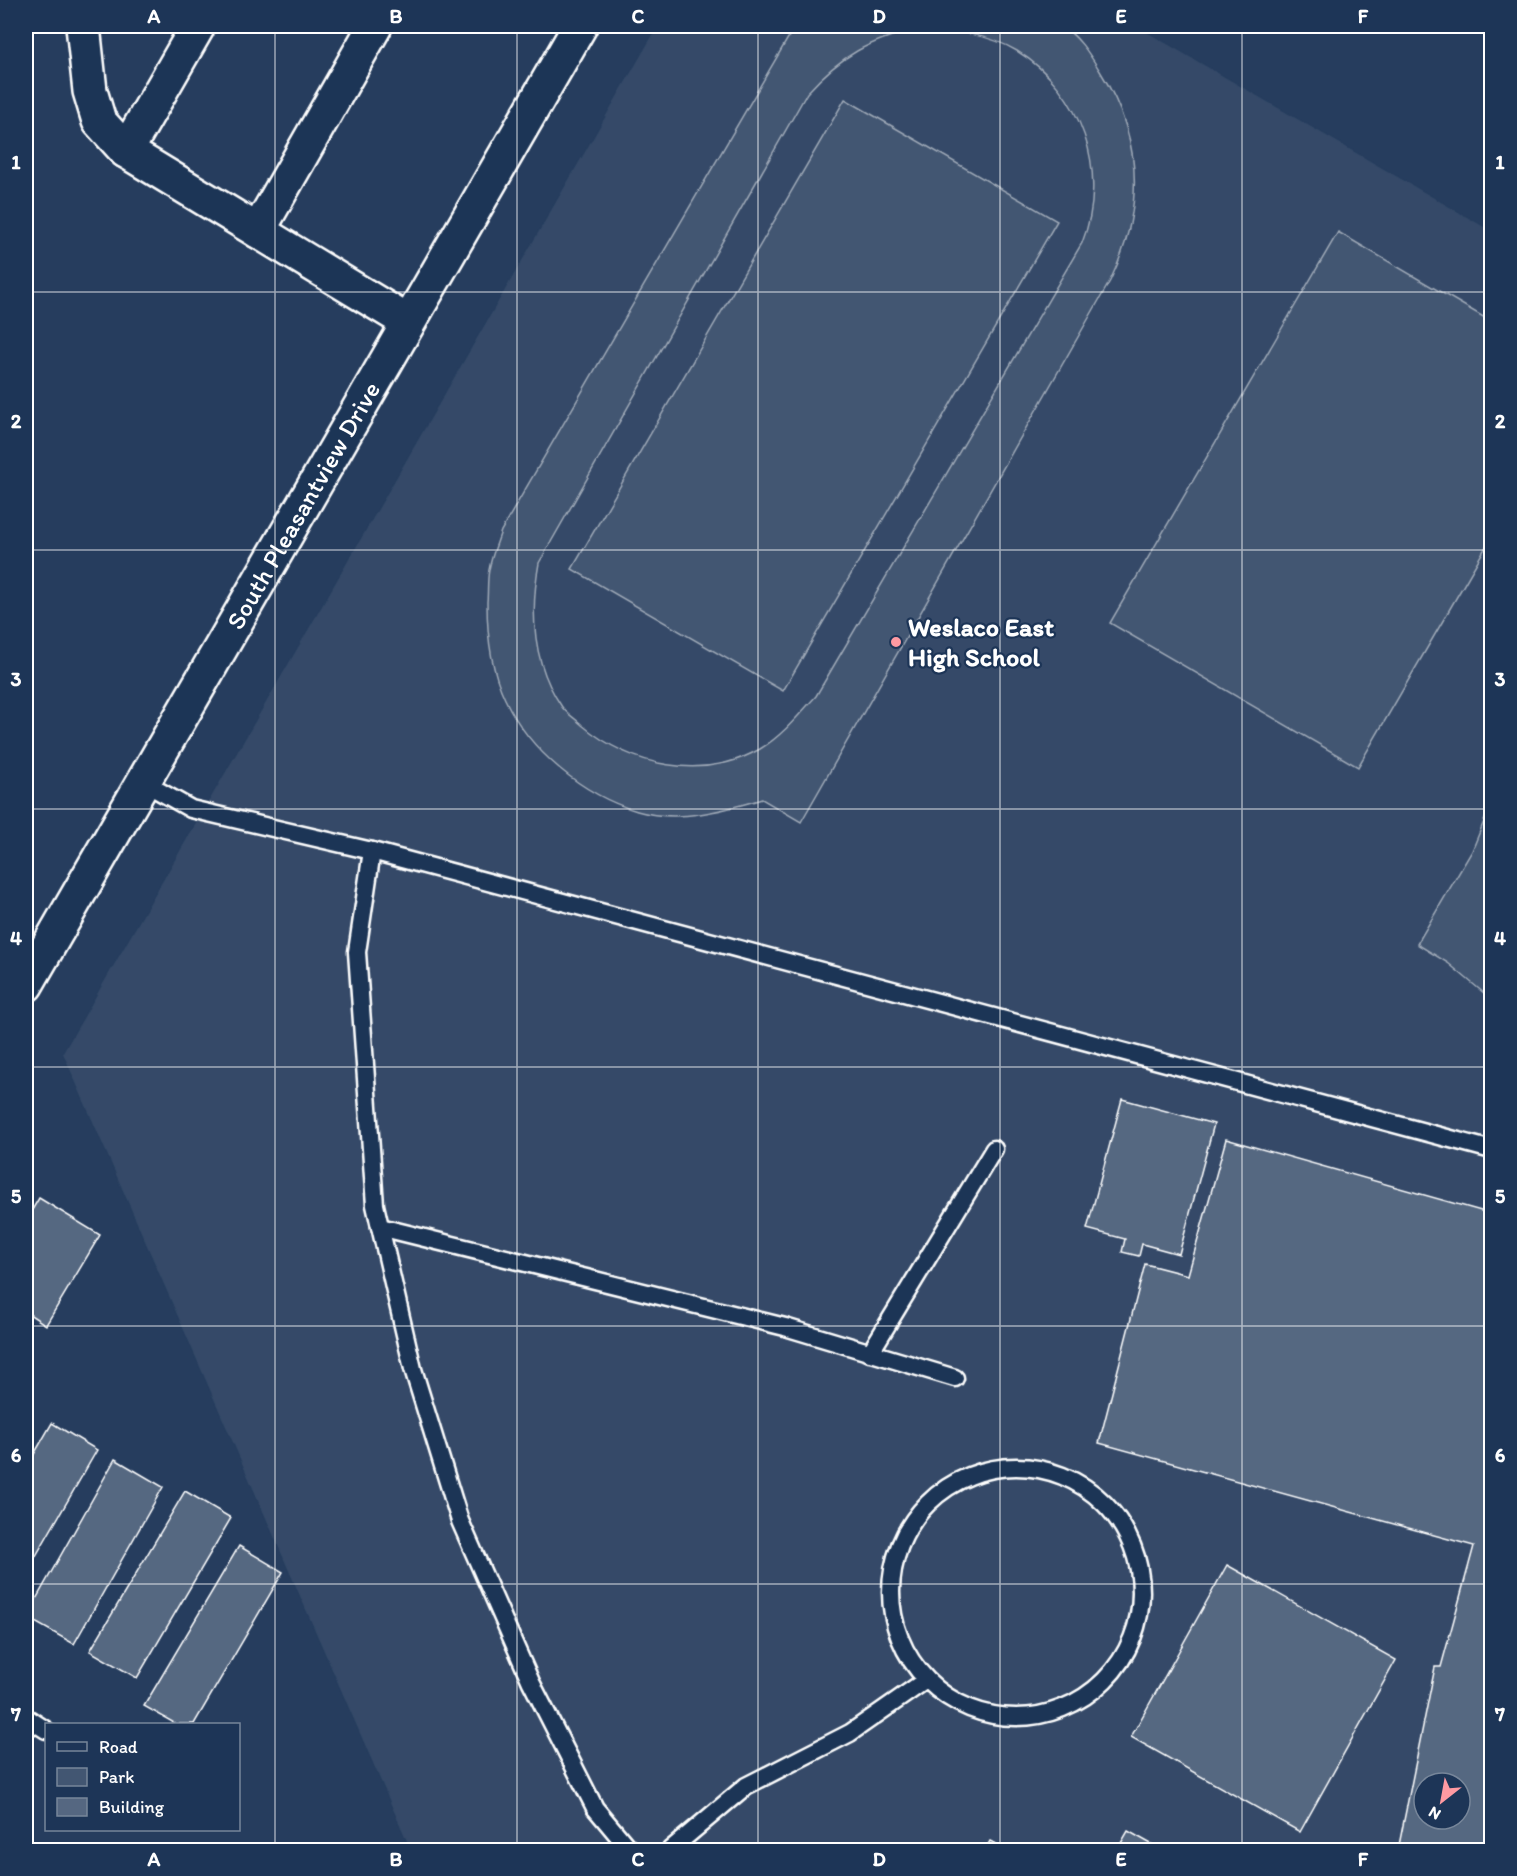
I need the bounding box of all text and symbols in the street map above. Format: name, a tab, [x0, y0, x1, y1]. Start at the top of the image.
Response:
text: A	[147, 4, 161, 28]
text: B	[390, 4, 403, 28]
text: C	[632, 4, 645, 28]
text: D	[872, 4, 886, 28]
text: E	[1115, 4, 1127, 28]
text: F	[1358, 4, 1369, 28]
text: 1	[11, 150, 21, 174]
text: 1	[1495, 150, 1505, 174]
street label: South Pleasantview Drive	[219, 376, 387, 635]
text: 2	[11, 409, 22, 433]
text: 2	[1495, 409, 1506, 433]
place label: Weslaco East High School	[908, 611, 1054, 673]
marker: Weslaco East High School	[889, 635, 903, 649]
text: 3	[11, 667, 22, 691]
text: 3	[1495, 667, 1506, 691]
text: 4	[10, 926, 22, 950]
text: 4	[1494, 926, 1506, 950]
text: 5	[11, 1184, 22, 1208]
text: 5	[1495, 1184, 1506, 1208]
text: 6	[11, 1443, 22, 1467]
text: 6	[1495, 1443, 1506, 1467]
text: 7	[10, 1702, 21, 1726]
text: 7	[1494, 1702, 1505, 1726]
legend	[45, 1723, 240, 1831]
text: Road	[99, 1736, 138, 1758]
text: Park	[99, 1766, 134, 1788]
north arrow	[1412, 1771, 1472, 1831]
text: Building	[99, 1796, 165, 1818]
text: N	[1425, 1803, 1444, 1824]
text: A	[147, 1847, 161, 1871]
text: B	[390, 1847, 403, 1871]
text: C	[632, 1847, 645, 1871]
text: D	[872, 1847, 886, 1871]
text: E	[1115, 1847, 1127, 1871]
text: F	[1358, 1847, 1369, 1871]

